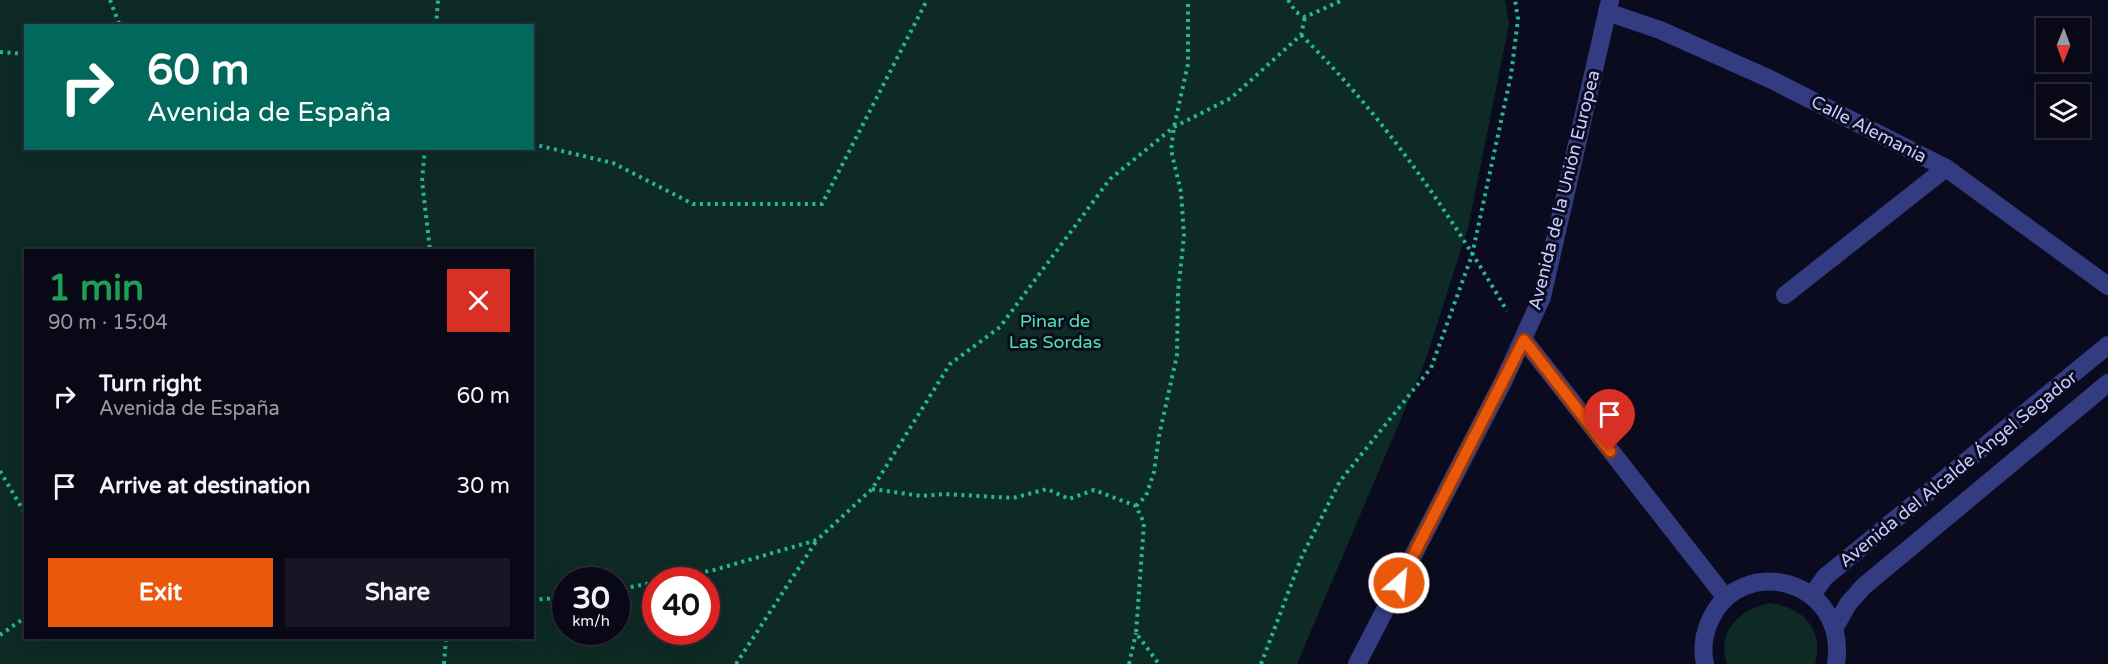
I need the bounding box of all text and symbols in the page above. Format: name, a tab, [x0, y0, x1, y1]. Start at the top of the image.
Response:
north arrow	[2036, 18, 2090, 72]
map controls	[2036, 18, 2090, 138]
text: 60 m	[147, 45, 249, 96]
icon: right	[48, 48, 126, 126]
street label: Avenida de la Unión Europea	[1524, 68, 1604, 312]
button: layers	[2036, 84, 2090, 138]
street label: Calle Alemania	[1808, 90, 1930, 168]
text: Avenida de España	[147, 96, 391, 129]
text: 1 min	[48, 267, 144, 310]
button: close	[447, 269, 510, 332]
park label: Pinar de Las Sordas	[1009, 310, 1101, 353]
text: 90 m · 15:04	[48, 311, 168, 335]
street label: Avenida del Alcalde Ángel Segador	[1835, 366, 2082, 572]
text: Turn right	[99, 371, 201, 397]
icon: right	[48, 380, 81, 413]
text: 60 m	[456, 383, 510, 409]
pin	[1584, 389, 1635, 451]
text: Avenida de España	[99, 397, 280, 421]
icon: arrive	[1593, 398, 1626, 431]
icon: arrive	[48, 470, 81, 503]
text: Arrive at destination	[99, 473, 310, 499]
text: 30 m	[456, 473, 510, 499]
position arrow	[1367, 551, 1431, 615]
button: Exit	[48, 558, 273, 627]
button: Share	[285, 558, 510, 627]
speed limit sign: 40	[642, 567, 720, 645]
text: 30	[572, 580, 610, 617]
text: km/h	[572, 612, 610, 630]

